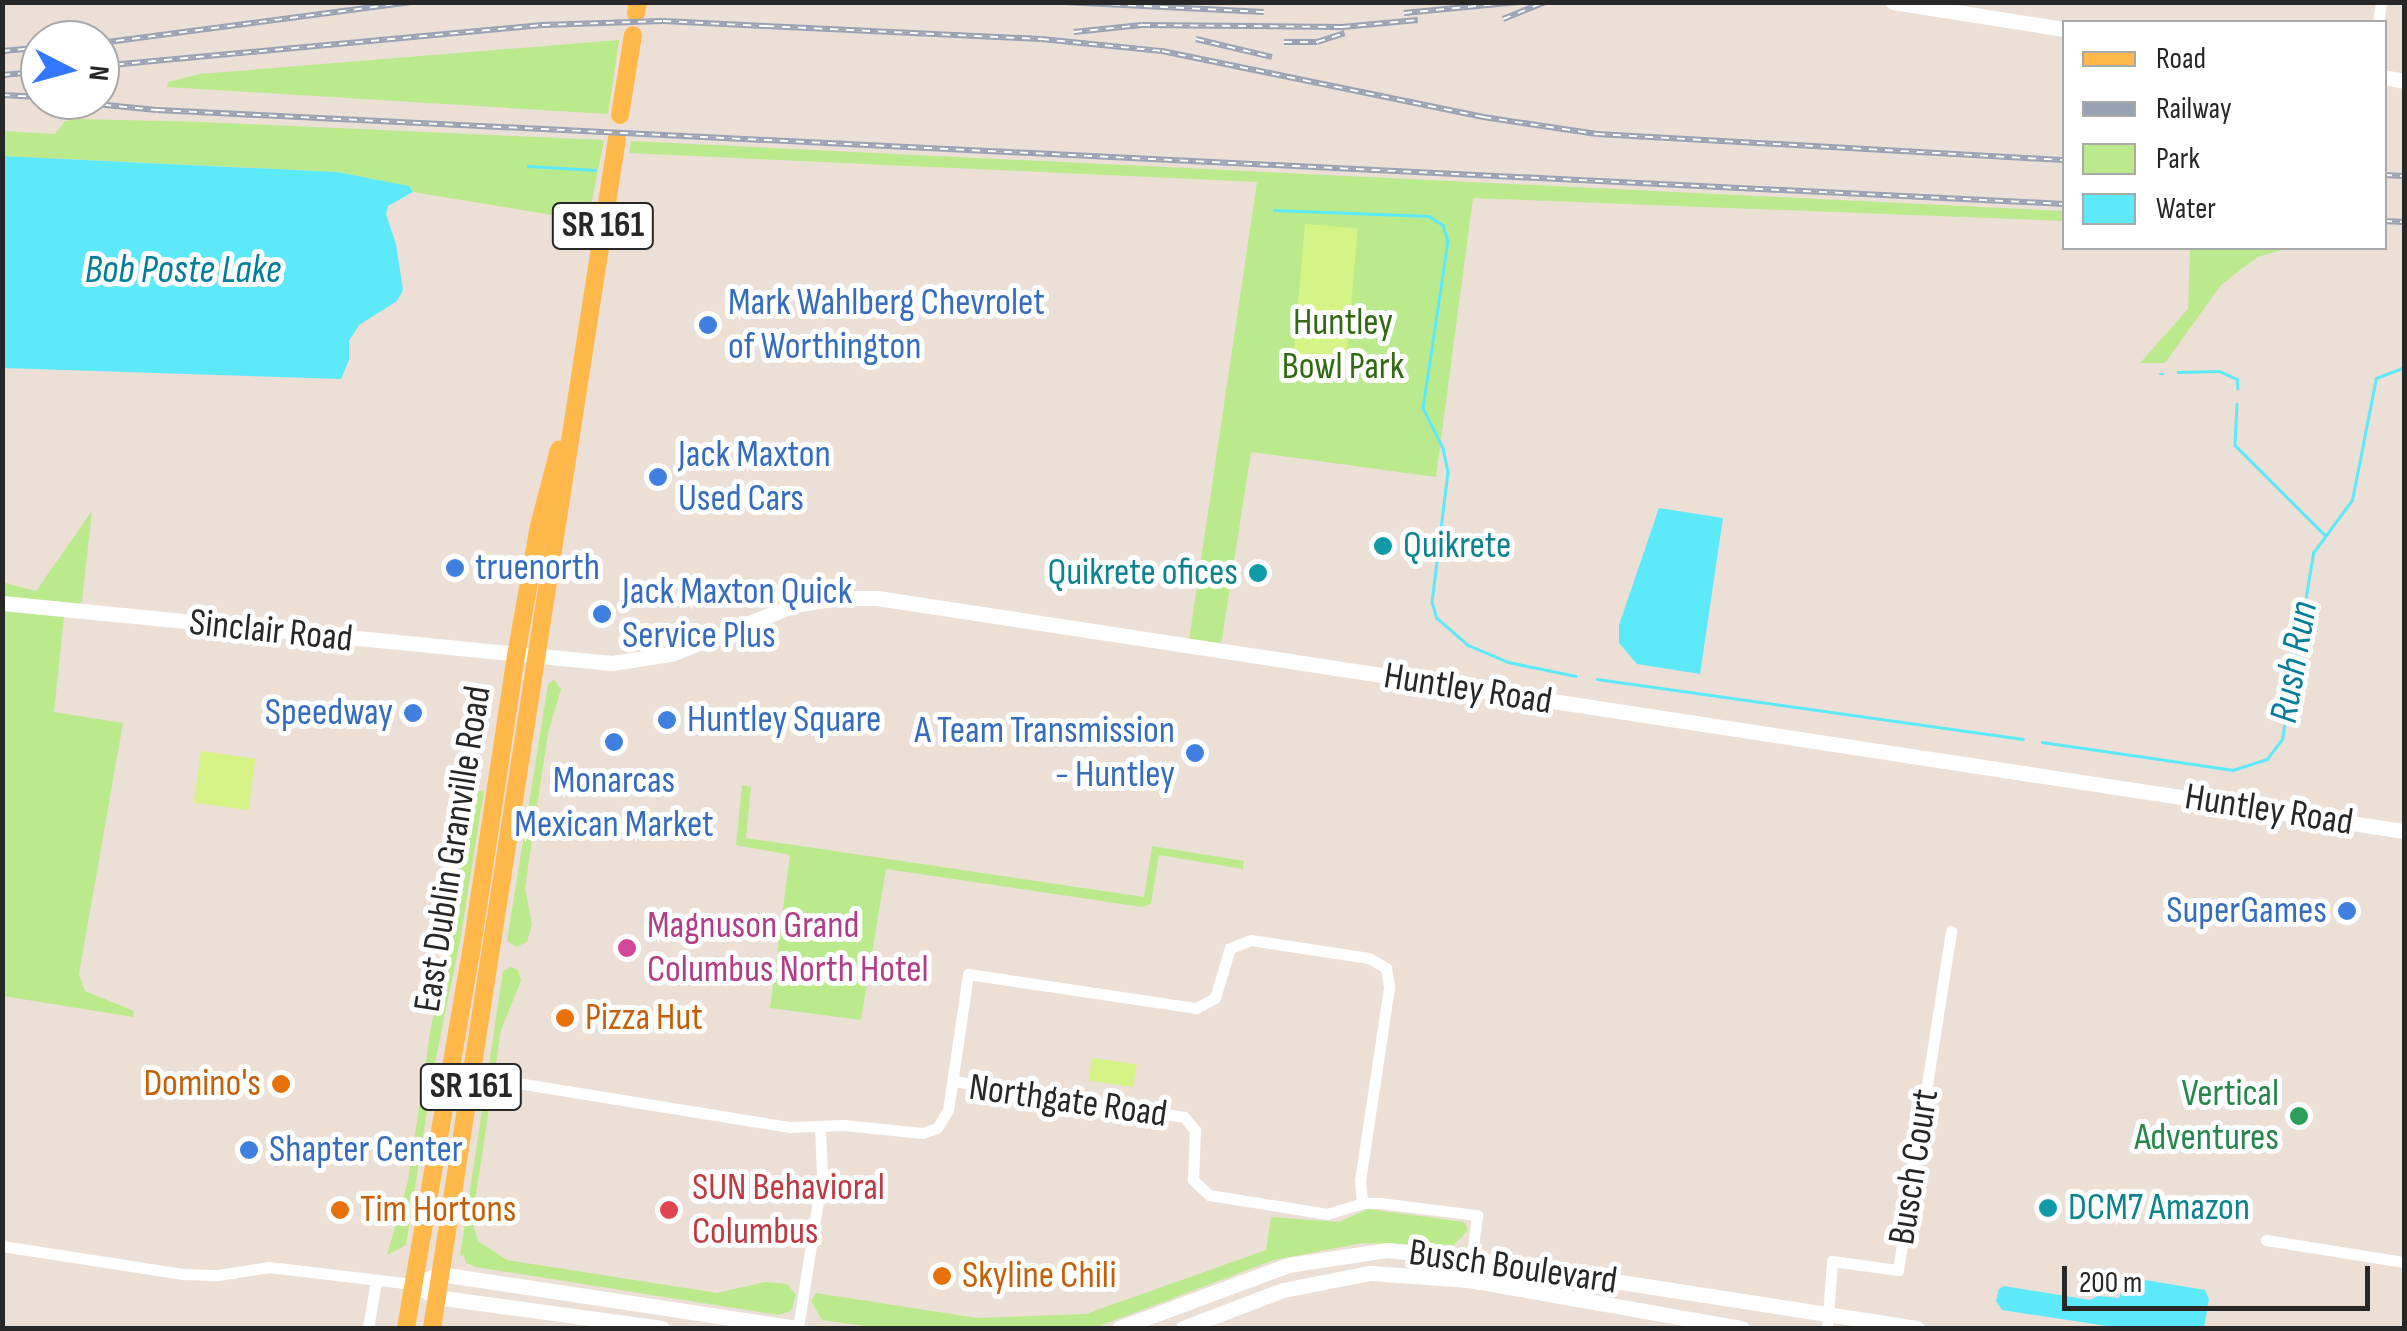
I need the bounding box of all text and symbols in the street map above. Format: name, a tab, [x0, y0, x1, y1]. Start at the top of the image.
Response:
north arrow	[20, 20, 120, 120]
legend	[2062, 20, 2387, 250]
text: Road	[2156, 41, 2206, 77]
text: N	[81, 64, 116, 82]
text: Railway	[2156, 91, 2232, 127]
text: Park	[2156, 141, 2200, 177]
text: Water	[2156, 191, 2216, 227]
road number: SR 161	[550, 196, 656, 256]
water label: Bob Poste Lake	[85, 246, 281, 294]
place label: Mark Wahlberg Chevrolet of Worthington	[728, 280, 1045, 370]
park label: Huntley Bowl Park	[1282, 300, 1404, 389]
marker: Mark Wahlberg Chevrolet of Worthington	[697, 314, 719, 336]
place label: Jack Maxton Used Cars	[678, 432, 831, 522]
marker: Jack Maxton Used Cars	[647, 466, 669, 488]
place label: Quikrete	[1403, 523, 1511, 569]
marker: Quikrete	[1372, 535, 1394, 557]
place label: truenorth	[475, 545, 600, 591]
place label: Quikrete ofices	[1048, 550, 1238, 596]
marker: truenorth	[444, 557, 466, 579]
marker: Quikrete ofices	[1247, 562, 1269, 584]
place label: Jack Maxton Quick Service Plus	[622, 569, 852, 658]
water label: Rush Run	[2260, 597, 2328, 727]
street label: Sinclair Road	[187, 600, 355, 662]
marker: Jack Maxton Quick Service Plus	[591, 603, 613, 625]
street label: Huntley Road	[1381, 653, 1555, 725]
street label: East Dublin Granville Road	[405, 683, 501, 1015]
place label: Speedway	[265, 690, 393, 736]
place label: Huntley Square	[687, 697, 881, 743]
marker: Speedway	[402, 702, 424, 724]
place label: A Team Transmission - Huntley	[915, 708, 1175, 798]
marker: Huntley Square	[656, 709, 678, 731]
marker: Monarcas Mexican Market	[603, 731, 625, 753]
marker: A Team Transmission - Huntley	[1184, 742, 1206, 764]
place label: Monarcas Mexican Market	[514, 758, 714, 848]
street label: Huntley Road	[2182, 774, 2356, 846]
place label: SuperGames	[2166, 888, 2327, 934]
marker: SuperGames	[2336, 900, 2358, 922]
place label: Magnuson Grand Columbus North Hotel	[647, 903, 929, 992]
marker: Magnuson Grand Columbus North Hotel	[616, 937, 638, 959]
place label: Pizza Hut	[585, 995, 703, 1041]
marker: Pizza Hut	[554, 1007, 576, 1029]
road number: SR 161	[418, 1057, 524, 1117]
place label: Domino's	[143, 1061, 261, 1107]
street label: Northgate Road	[966, 1065, 1170, 1137]
place label: Vertical Adventures	[2135, 1071, 2279, 1160]
marker: Domino's	[270, 1073, 292, 1095]
street label: Busch Court	[1879, 1086, 1949, 1248]
marker: Vertical Adventures	[2288, 1105, 2310, 1127]
place label: Shapter Center	[269, 1127, 463, 1173]
marker: Shapter Center	[238, 1139, 260, 1161]
place label: SUN Behavioral Columbus	[692, 1165, 885, 1254]
place label: DCM7 Amazon	[2068, 1185, 2250, 1231]
place label: Tim Hortons	[360, 1187, 516, 1233]
marker: SUN Behavioral Columbus	[656, 1197, 682, 1223]
marker: DCM7 Amazon	[2037, 1197, 2059, 1219]
marker: Tim Hortons	[329, 1199, 351, 1221]
street label: Busch Boulevard	[1406, 1230, 1620, 1304]
scale bar	[2067, 1246, 2374, 1308]
place label: Skyline Chili	[962, 1253, 1117, 1299]
marker: Skyline Chili	[931, 1265, 953, 1287]
text: 200 m	[2079, 1265, 2142, 1301]

